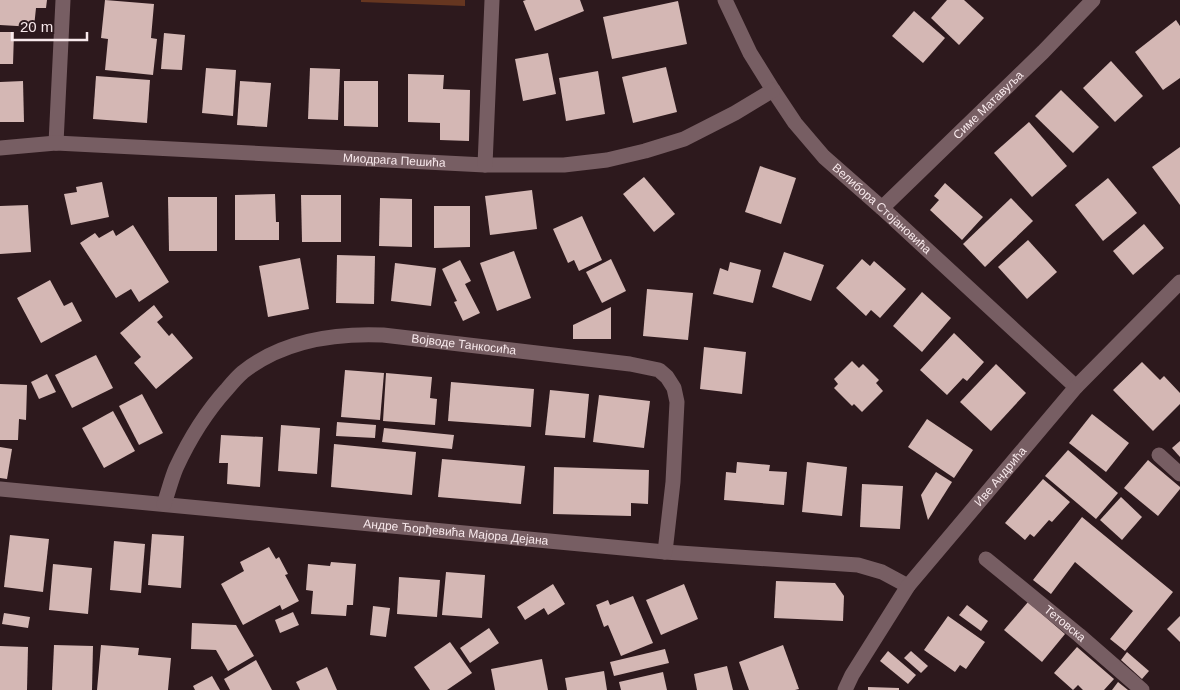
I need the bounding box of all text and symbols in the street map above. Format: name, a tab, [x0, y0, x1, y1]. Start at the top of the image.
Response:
scale bar	[12, 10, 88, 42]
text: 20 m	[20, 18, 53, 35]
street label: Симе Матавуља	[950, 68, 1026, 142]
street label: Миодрага Пешића	[343, 151, 446, 170]
street label: Велибора Стојановића	[829, 161, 934, 257]
street label: Војводе Танкосића	[411, 331, 517, 358]
street label: Иве Андрића	[971, 444, 1030, 509]
street label: Андре Ђорђевића Мајора Дејана	[363, 516, 549, 548]
street label: Тетовска	[1041, 602, 1089, 645]

